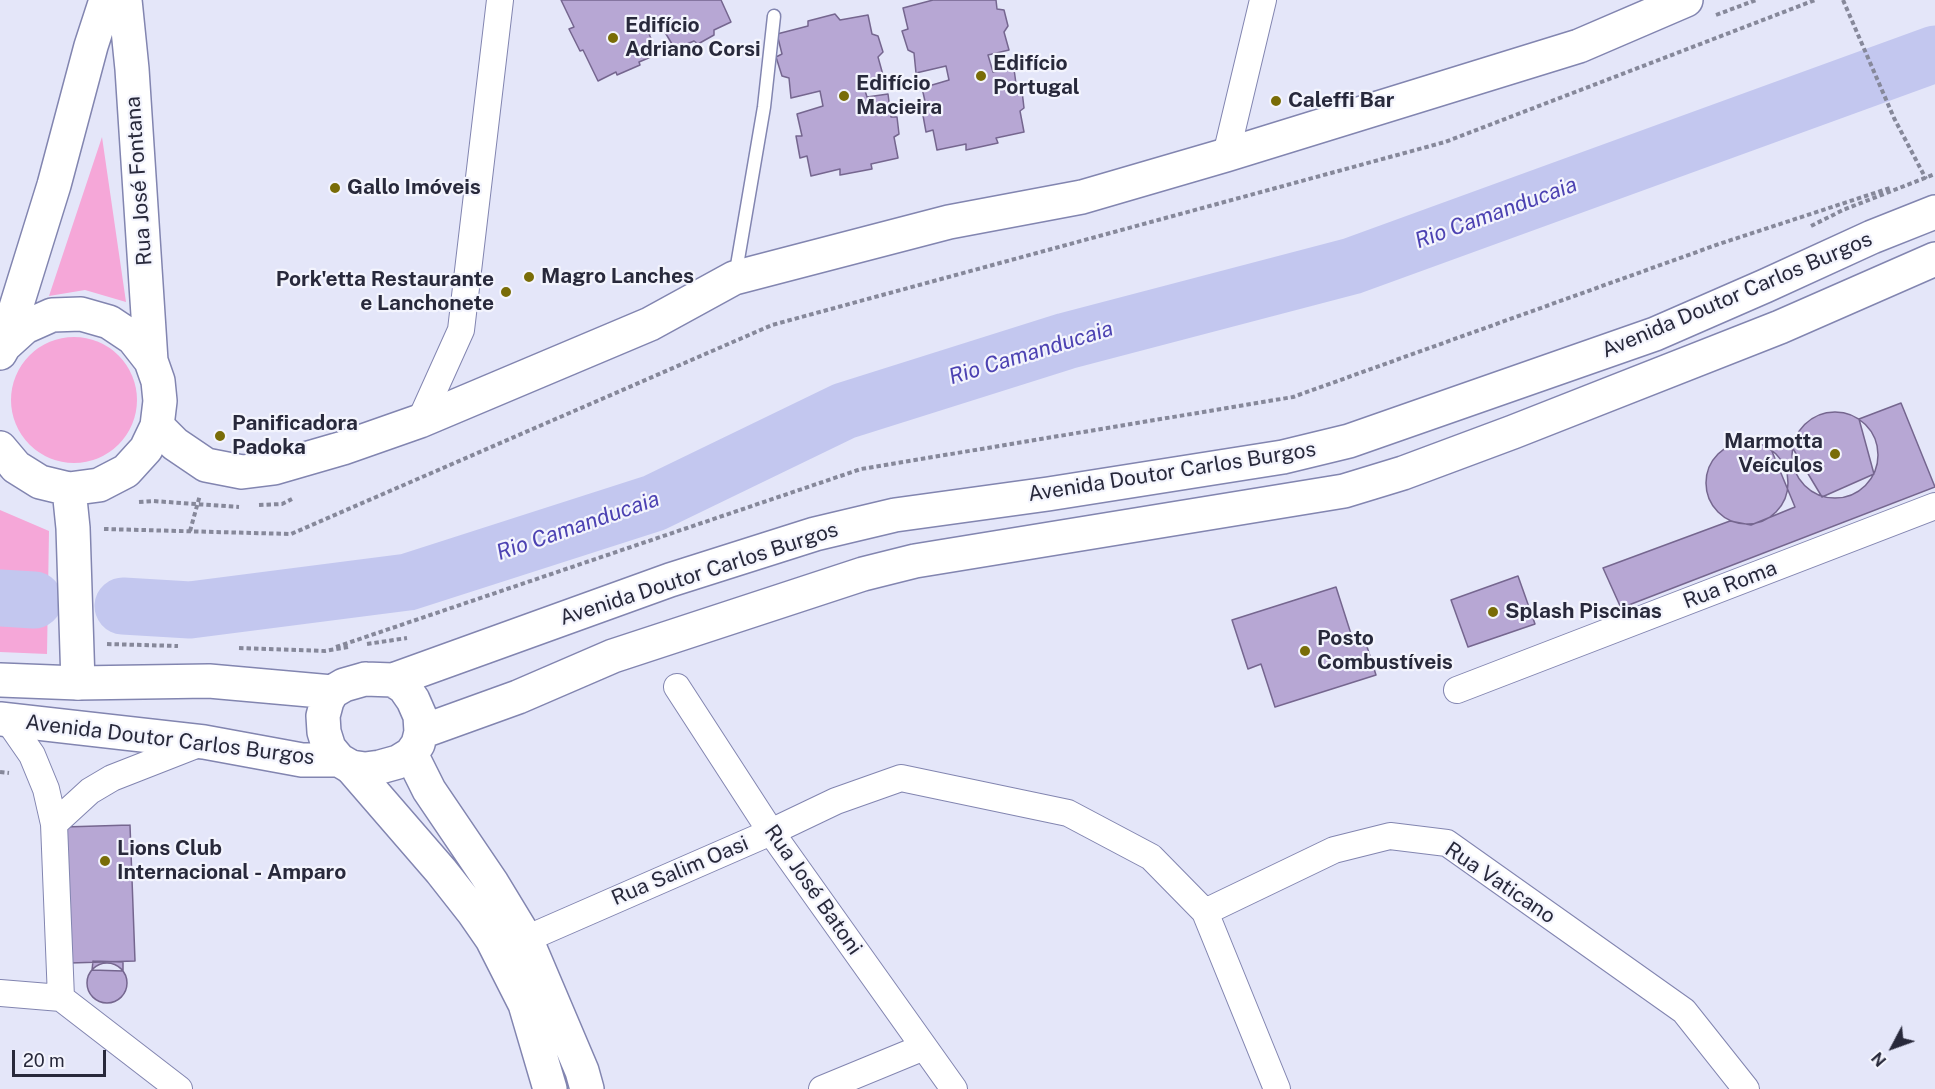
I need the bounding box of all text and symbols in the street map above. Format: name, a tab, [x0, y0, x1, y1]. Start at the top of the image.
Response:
place label: Edifício Adriano Corsi	[625, 13, 761, 63]
marker: Edifício Adriano Corsi	[606, 31, 620, 45]
place label: Edifício Portugal	[993, 51, 1080, 101]
marker: Edifício Portugal	[974, 69, 988, 83]
place label: Edifício Macieira	[856, 71, 942, 121]
place label: Caleffi Bar	[1288, 88, 1394, 114]
marker: Edifício Macieira	[837, 89, 851, 103]
marker: Caleffi Bar	[1269, 94, 1283, 108]
street label: Rua José Fontana	[121, 96, 157, 266]
water label: Rio Camanducaia	[1411, 171, 1581, 255]
place label: Gallo Imóveis	[347, 175, 481, 201]
marker: Gallo Imóveis	[328, 181, 342, 195]
street label: Avenida Doutor Carlos Burgos	[1598, 227, 1876, 363]
place label: Magro Lanches	[541, 264, 694, 290]
place label: Pork'etta Restaurante e Lanchonete	[276, 267, 494, 317]
marker: Magro Lanches	[522, 270, 536, 284]
marker: Pork'etta Restaurante e Lanchonete	[499, 285, 513, 299]
water label: Rio Camanducaia	[946, 315, 1116, 391]
place label: Panificadora Padoka	[232, 411, 358, 461]
marker: Panificadora Padoka	[213, 429, 227, 443]
place label: Marmotta Veículos	[1724, 429, 1823, 479]
street label: Avenida Doutor Carlos Burgos	[1026, 437, 1318, 507]
marker: Marmotta Veículos	[1828, 447, 1842, 461]
water label: Rio Camanducaia	[493, 486, 663, 566]
street label: Avenida Doutor Carlos Burgos	[557, 517, 841, 631]
street label: Rua Roma	[1680, 556, 1780, 614]
place label: Splash Piscinas	[1505, 599, 1662, 625]
marker: Splash Piscinas	[1486, 605, 1500, 619]
place label: Posto Combustíveis	[1317, 626, 1453, 676]
marker: Posto Combustíveis	[1298, 644, 1312, 658]
street label: Avenida Doutor Carlos Burgos	[24, 710, 316, 770]
street label: Rua José Batoni	[759, 820, 867, 960]
street label: Rua Salim Oasi	[608, 831, 752, 911]
place label: Lions Club Internacional - Amparo	[117, 836, 346, 886]
street label: Rua Vaticano	[1440, 837, 1560, 929]
marker: Lions Club Internacional - Amparo	[98, 854, 112, 868]
north arrow	[1863, 1017, 1923, 1077]
scale bar	[15, 1038, 110, 1076]
text: N	[1868, 1048, 1890, 1070]
text: 20 m	[23, 1050, 65, 1071]

